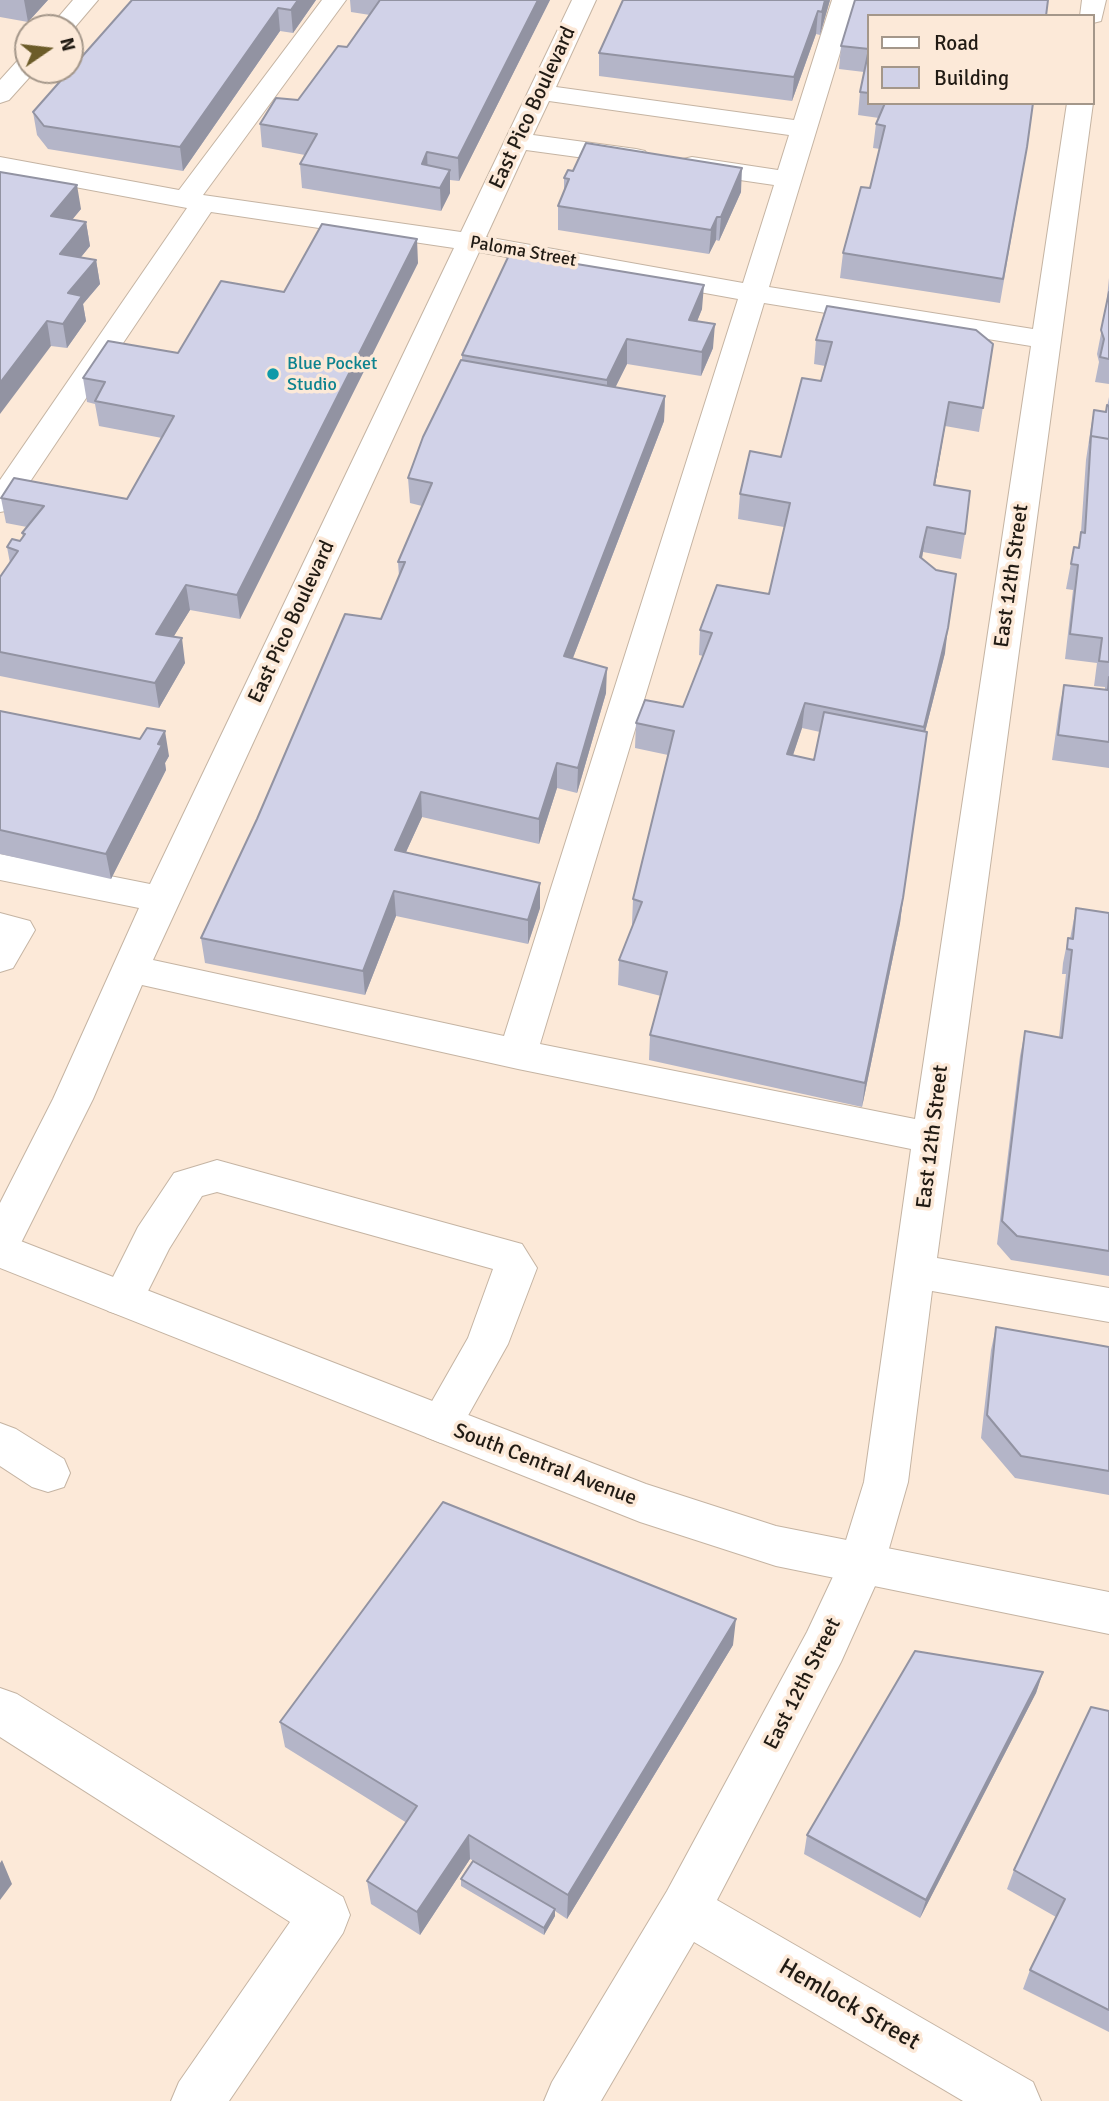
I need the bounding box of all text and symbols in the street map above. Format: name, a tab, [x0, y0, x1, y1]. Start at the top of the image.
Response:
north arrow	[14, 14, 84, 84]
legend	[867, 14, 1095, 105]
street label: East Pico Boulevard	[484, 23, 582, 193]
text: Road	[934, 30, 979, 56]
text: N	[54, 35, 81, 54]
text: Building	[934, 65, 1009, 91]
street label: Paloma Street	[468, 232, 578, 272]
place label: Blue Pocket Studio	[287, 353, 377, 396]
marker: Blue Pocket Studio	[265, 366, 281, 382]
street label: East 12th Street	[989, 503, 1035, 649]
street label: East Pico Boulevard	[243, 537, 341, 707]
street label: East 12th Street	[912, 1064, 954, 1210]
street label: South Central Avenue	[450, 1418, 640, 1512]
street label: East 12th Street	[759, 1614, 847, 1754]
street label: Hemlock Street	[773, 1953, 925, 2057]

